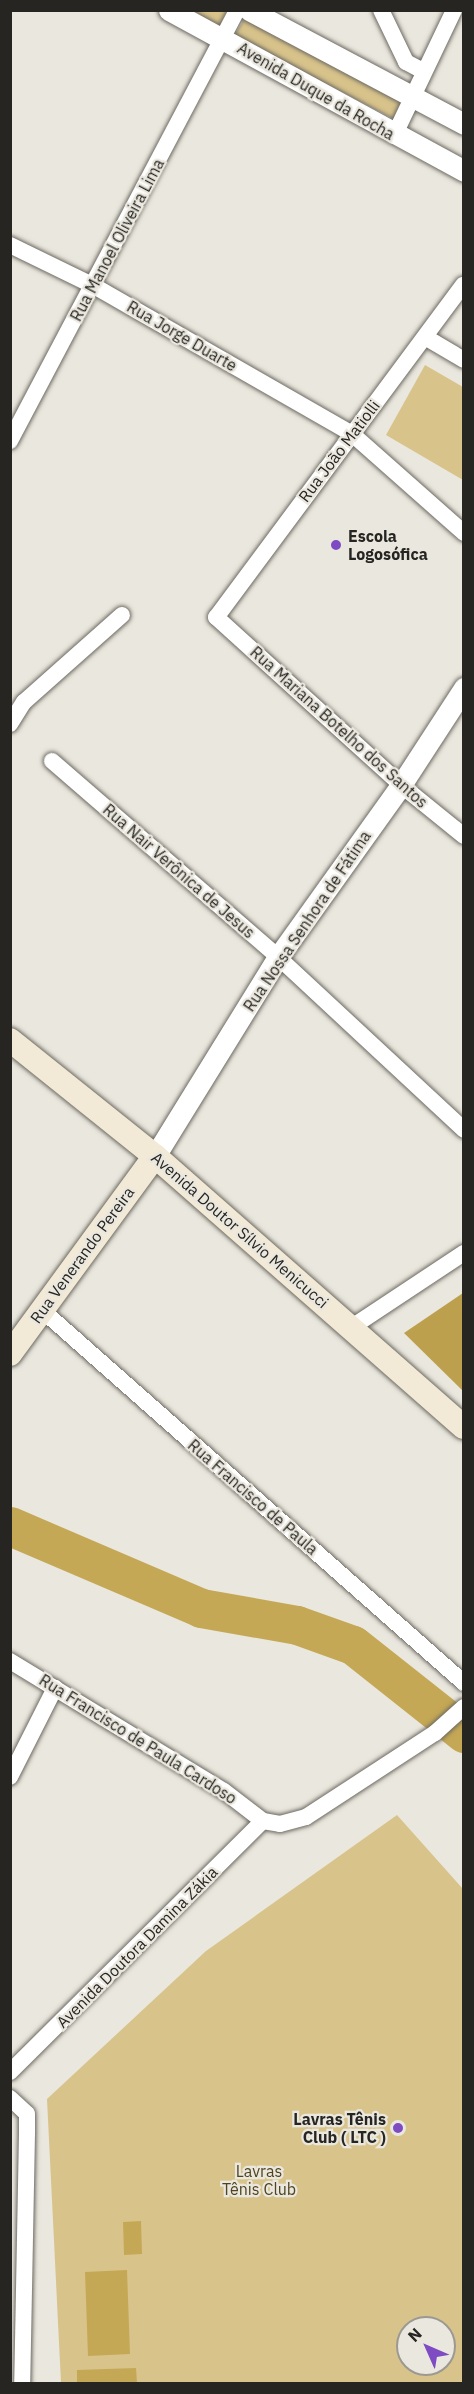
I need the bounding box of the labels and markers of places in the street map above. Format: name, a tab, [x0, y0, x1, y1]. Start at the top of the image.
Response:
place label: Escola Logosófica	[348, 526, 428, 564]
marker: Escola Logosófica	[329, 538, 343, 552]
place label: Lavras Tênis Club ( LTC )	[293, 2109, 386, 2147]
marker: Lavras Tênis Club ( LTC )	[391, 2121, 405, 2135]

